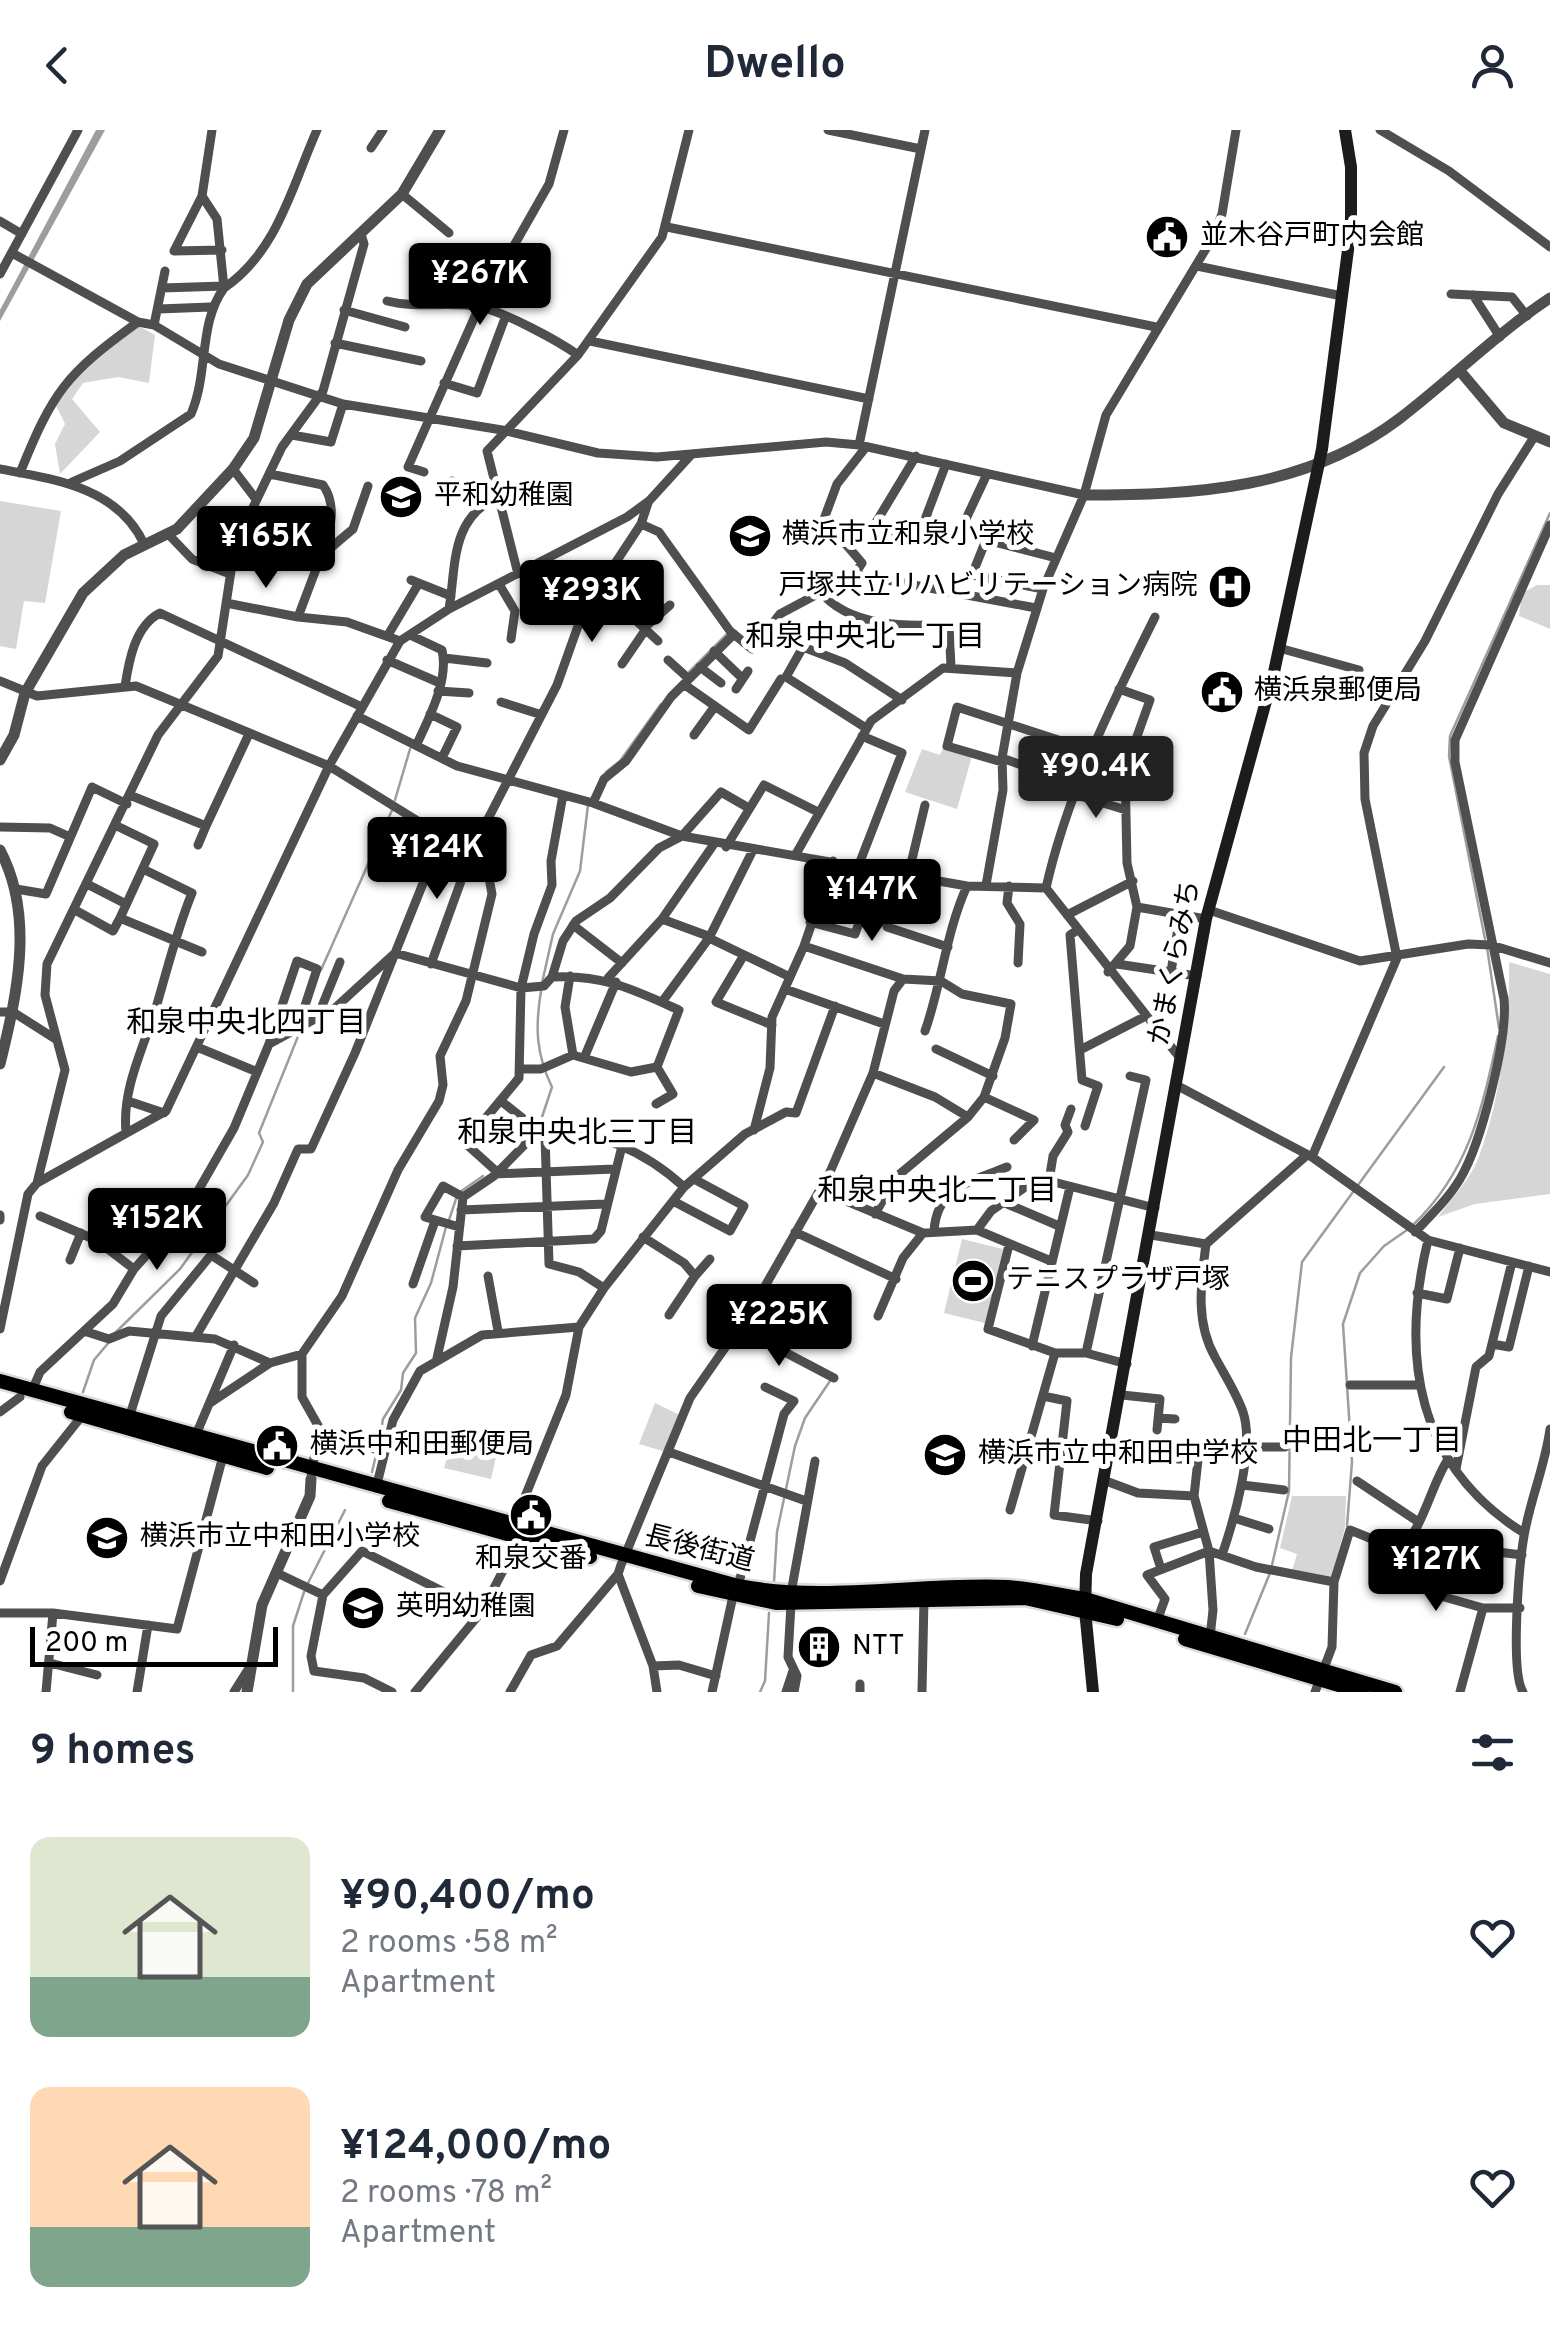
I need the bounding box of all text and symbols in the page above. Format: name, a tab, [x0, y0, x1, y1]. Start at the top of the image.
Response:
text: Dwello	[704, 37, 846, 94]
icon: back	[30, 38, 85, 93]
icon: person	[1465, 38, 1520, 93]
public building icon: 並木谷戸町内会館	[1144, 214, 1190, 260]
place label: 並木谷戸町内会館	[1200, 219, 1424, 255]
pin: ¥267K	[410, 243, 550, 328]
text: ¥267K	[431, 255, 529, 295]
school or university icon: 平和幼稚園	[378, 474, 424, 520]
place label: 平和幼稚園	[434, 479, 574, 515]
pin: ¥165K	[196, 506, 336, 591]
school or university icon: 横浜市立和泉小学校	[727, 513, 773, 559]
text: ¥165K	[219, 518, 313, 558]
place label: 横浜市立和泉小学校	[782, 518, 1034, 554]
pin: ¥293K	[522, 560, 662, 645]
hospital icon: 戸塚共立リハビリテーション病院	[1207, 564, 1253, 610]
place label: 戸塚共立リハビリテーション病院	[779, 569, 1198, 605]
text: ¥293K	[542, 572, 642, 612]
district label: 和泉中央北一丁目	[745, 620, 985, 657]
public building icon: 横浜泉郵便局	[1199, 669, 1245, 715]
place label: 横浜泉郵便局	[1254, 674, 1422, 710]
pin: ¥90.4K	[1015, 736, 1177, 821]
text: ¥90.4K	[1040, 748, 1152, 788]
pin: ¥124K	[367, 817, 507, 902]
text: ¥124K	[389, 829, 485, 869]
pin: ¥147K	[802, 859, 942, 944]
text: ¥147K	[826, 871, 918, 911]
street label: かまくらみち	[1142, 877, 1210, 1049]
district label: 和泉中央北四丁目	[126, 1006, 366, 1043]
district label: 和泉中央北三丁目	[457, 1116, 697, 1153]
district label: 和泉中央北二丁目	[817, 1174, 1057, 1211]
pin: ¥152K	[87, 1188, 227, 1273]
text: ¥152K	[110, 1200, 204, 1240]
sports icon: テニスプラザ戸塚	[950, 1258, 996, 1304]
place label: テニスプラザ戸塚	[1006, 1263, 1230, 1299]
pin: ¥225K	[709, 1284, 849, 1369]
text: ¥225K	[729, 1296, 829, 1336]
public building icon: 横浜中和田郵便局	[254, 1423, 300, 1469]
district label: 中田北一丁目	[1282, 1424, 1462, 1461]
place label: 横浜中和田郵便局	[310, 1428, 534, 1464]
school or university icon: 横浜市立中和田中学校	[922, 1432, 968, 1478]
place label: 横浜市立中和田中学校	[978, 1437, 1258, 1473]
public building icon: 和泉交番	[508, 1492, 554, 1538]
school or university icon: 横浜市立中和田小学校	[84, 1515, 130, 1561]
street label: 長後街道	[640, 1519, 758, 1581]
place label: 横浜市立中和田小学校	[140, 1520, 420, 1556]
pin: ¥127K	[1366, 1529, 1506, 1614]
text: ¥127K	[1390, 1541, 1482, 1581]
place label: 和泉交番	[475, 1542, 587, 1578]
school or university icon: 英明幼稚園	[340, 1585, 386, 1631]
place label: 英明幼稚園	[396, 1590, 536, 1626]
scale bar	[30, 1622, 278, 1666]
building icon: NTT	[796, 1624, 842, 1670]
text: 200 m	[45, 1626, 128, 1662]
place label: NTT	[852, 1629, 905, 1665]
icon: filters	[1465, 1725, 1520, 1780]
text: 9 homes	[30, 1726, 195, 1779]
text: ¥90,400/mo	[340, 1871, 595, 1924]
icon: home	[110, 1877, 230, 1997]
icon: heart	[1465, 1910, 1520, 1965]
text: 2 rooms · 58 m²	[340, 1924, 558, 1964]
text: Apartment	[340, 1964, 496, 2004]
text: ¥124,000/mo	[340, 2121, 611, 2174]
icon: home	[110, 2127, 230, 2247]
icon: heart	[1465, 2160, 1520, 2215]
text: 2 rooms · 78 m²	[340, 2174, 552, 2214]
text: Apartment	[340, 2214, 496, 2254]

